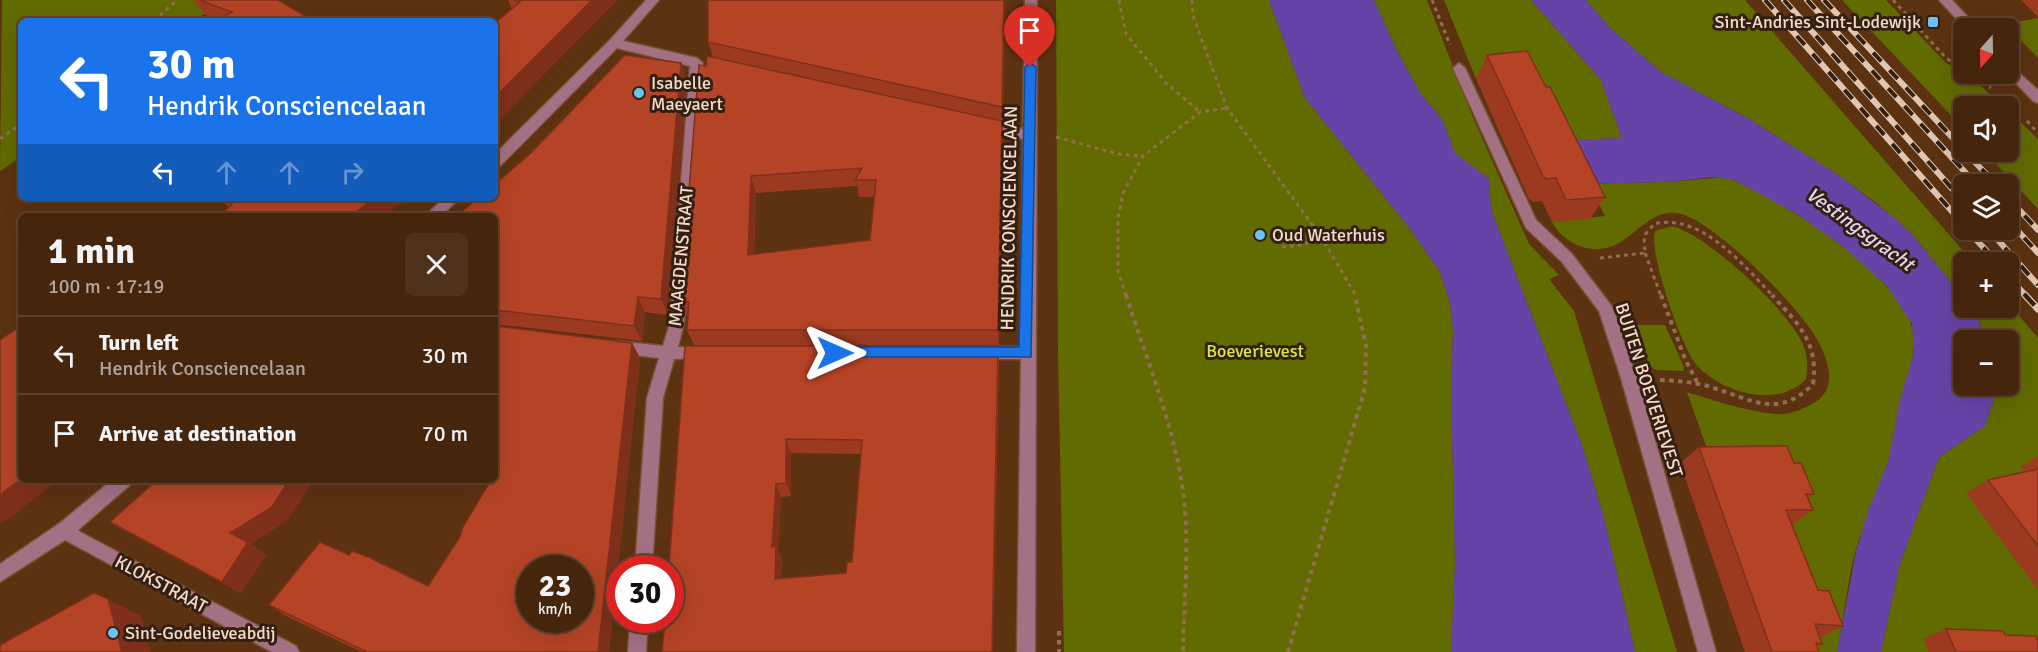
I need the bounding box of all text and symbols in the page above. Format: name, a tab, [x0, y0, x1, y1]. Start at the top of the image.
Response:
pin	[1004, 5, 1055, 67]
place label: Sint-Andries Sint-Lodewijk	[1715, 11, 1921, 33]
icon: arrive	[1013, 14, 1046, 47]
marker: Sint-Andries Sint-Lodewijk	[1926, 15, 1940, 29]
north arrow	[1953, 18, 2019, 84]
map controls	[1953, 18, 2019, 396]
text: 30 m	[147, 39, 236, 90]
icon: left	[48, 42, 126, 120]
place label: Isabelle Maeyaert	[651, 72, 723, 115]
marker: Isabelle Maeyaert	[632, 86, 646, 100]
text: Hendrik Consciencelaan	[147, 90, 426, 123]
button: sound	[1953, 96, 2019, 162]
street label: HENDRIK CONSCIENCELAAN	[996, 105, 1022, 331]
icon: left	[147, 156, 180, 189]
icon: ahead	[210, 156, 243, 189]
icon: ahead	[273, 156, 306, 189]
icon: right	[336, 156, 369, 189]
button: layers	[1953, 174, 2019, 240]
water label: Vestingsgracht	[1801, 182, 1920, 278]
street label: MAAGDENSTRAAT	[664, 185, 698, 327]
place label: Oud Waterhuis	[1272, 224, 1385, 246]
marker: Oud Waterhuis	[1253, 228, 1267, 242]
text: 1 min	[48, 229, 135, 274]
button: close	[405, 233, 468, 296]
button: +	[1953, 252, 2019, 318]
text: 100 m · 17:19	[48, 274, 164, 299]
street label: BUITEN BOEVERIEVEST	[1610, 300, 1688, 480]
position arrow	[803, 321, 867, 385]
text: Turn left	[99, 329, 179, 356]
button: −	[1953, 330, 2019, 396]
icon: left	[48, 339, 81, 372]
park label: Boeverievest	[1206, 340, 1304, 362]
text: 30 m	[422, 342, 468, 369]
text: Hendrik Consciencelaan	[99, 356, 306, 381]
icon: arrive	[48, 417, 81, 450]
text: Arrive at destination	[99, 420, 296, 447]
text: 70 m	[422, 420, 468, 447]
street label: KLOKSTRAAT	[111, 551, 211, 618]
speed limit sign: 30	[606, 555, 684, 633]
text: 23	[539, 568, 571, 605]
text: km/h	[538, 600, 572, 618]
place label: Sint-Godelieveabdij	[125, 622, 276, 644]
marker: Sint-Godelieveabdij	[106, 626, 120, 640]

